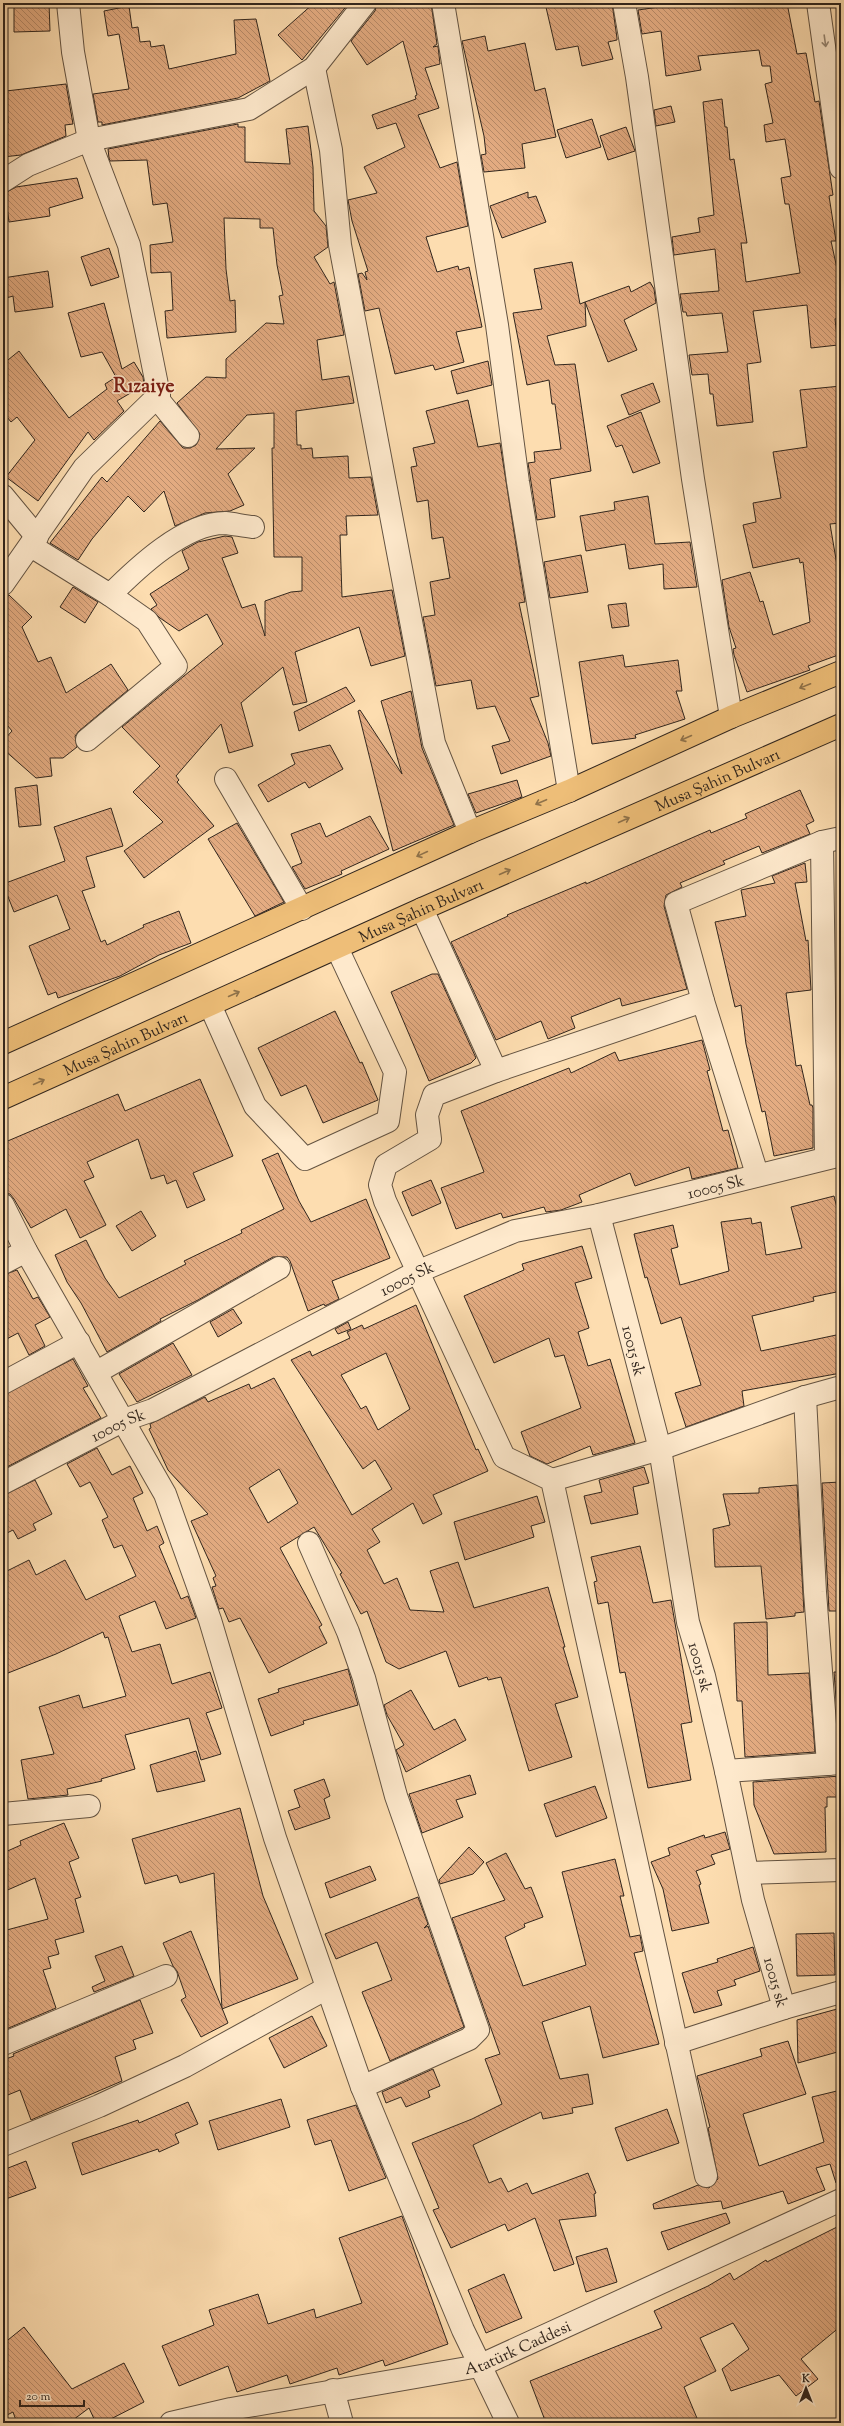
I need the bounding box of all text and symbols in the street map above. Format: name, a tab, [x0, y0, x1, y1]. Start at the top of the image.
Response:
one-way arrow	[821, 35, 829, 48]
district label: Rızaiye	[113, 373, 175, 402]
one-way arrow	[799, 683, 811, 691]
one-way arrow	[680, 735, 692, 742]
street label: Musa Şahin Bulvarı	[652, 744, 785, 819]
one-way arrow	[536, 799, 548, 807]
one-way arrow	[618, 816, 630, 823]
one-way arrow	[417, 851, 429, 858]
one-way arrow	[499, 868, 511, 876]
street label: Musa Şahin Bulvarı	[356, 874, 488, 950]
one-way arrow	[227, 990, 239, 997]
street label: Musa Şahin Bulvarı	[60, 1007, 193, 1083]
one-way arrow	[32, 1078, 44, 1085]
street label: 10005 Sk	[685, 1170, 747, 1207]
street label: 10005 Sk	[377, 1257, 438, 1303]
street label: 10015 sk	[614, 1323, 650, 1379]
street label: 10005 Sk	[88, 1404, 149, 1449]
street label: 10015 sk	[681, 1640, 717, 1695]
street label: 10015 sk	[756, 1955, 792, 2011]
street label: Atatürk Caddesi	[463, 2316, 576, 2382]
north arrow	[786, 2368, 826, 2408]
text: K	[801, 2371, 810, 2387]
scale bar	[20, 2382, 84, 2408]
text: 20 m	[26, 2388, 51, 2406]

